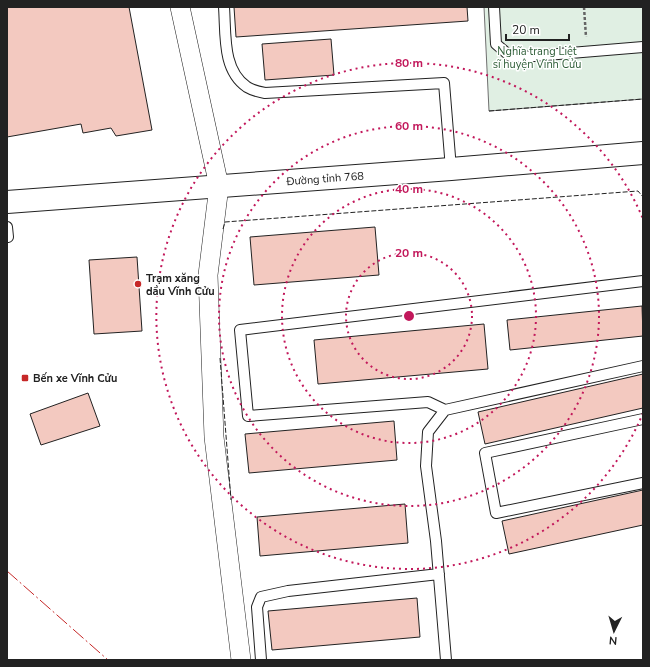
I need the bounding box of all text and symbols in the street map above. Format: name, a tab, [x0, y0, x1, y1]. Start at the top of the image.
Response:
scale bar	[506, 16, 569, 42]
text: 20 m	[512, 22, 540, 38]
park label: Nghĩa trang Liệt sĩ huyện Vĩnh Cửu	[493, 44, 581, 72]
text: 80 m	[395, 55, 423, 71]
text: 60 m	[395, 118, 423, 134]
street label: Đường tỉnh 768	[285, 168, 365, 189]
text: 40 m	[395, 181, 423, 197]
text: 20 m	[395, 245, 423, 261]
place label: Trạm xăng dầu Vĩnh Cửu	[146, 271, 215, 299]
marker: Trạm xăng dầu Vĩnh Cửu	[133, 279, 143, 289]
centre of rings	[402, 309, 416, 323]
place label: Bến xe Vĩnh Cửu	[33, 371, 117, 386]
marker: Bến xe Vĩnh Cửu	[20, 373, 30, 383]
north arrow	[594, 611, 634, 651]
text: N	[608, 633, 618, 648]

